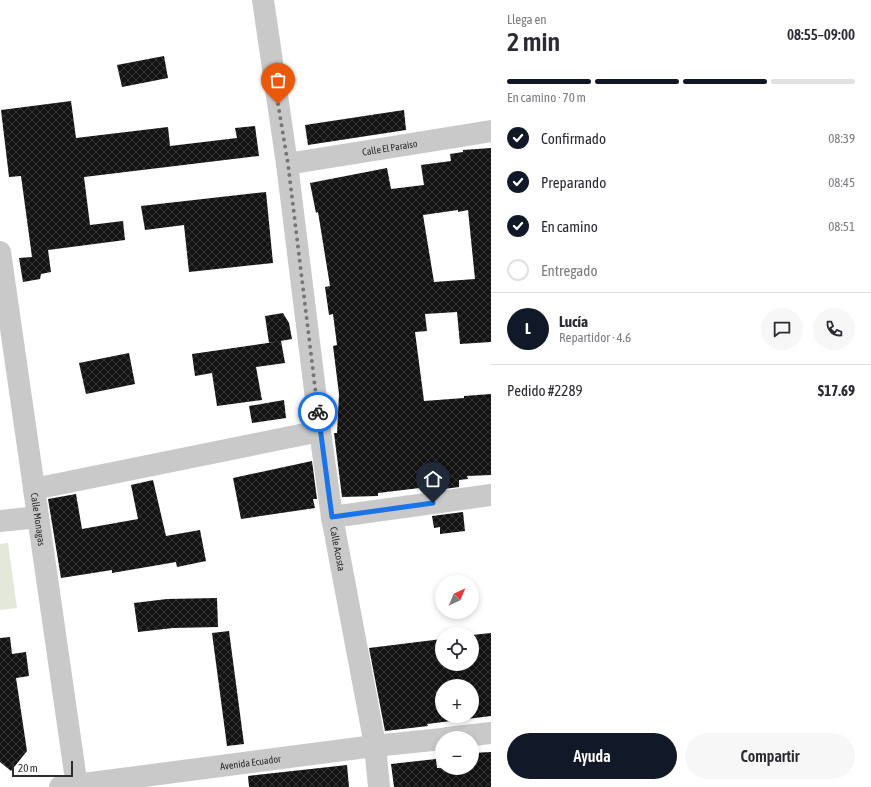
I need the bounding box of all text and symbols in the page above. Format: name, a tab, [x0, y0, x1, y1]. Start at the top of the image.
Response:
text: Llega en	[507, 12, 547, 27]
text: 08:55–09:00	[787, 26, 855, 43]
text: 2 min	[507, 27, 560, 57]
pin	[261, 63, 295, 104]
icon: bag	[267, 69, 289, 91]
text: En camino · 70 m	[507, 90, 586, 105]
icon: check	[507, 127, 529, 149]
text: Confirmado	[541, 130, 606, 147]
text: 08:39	[828, 131, 855, 146]
street label: Calle El Paraiso	[361, 138, 419, 158]
icon: check	[507, 171, 529, 193]
text: Preparando	[541, 174, 606, 191]
text: 08:45	[828, 175, 855, 190]
icon: check	[507, 215, 529, 237]
text: En camino	[541, 218, 598, 235]
text: 08:51	[828, 219, 855, 234]
text: Entregado	[541, 262, 598, 279]
button: chat	[761, 308, 803, 350]
button: phone	[813, 308, 855, 350]
text: Lucía	[559, 313, 588, 330]
text: L	[525, 320, 531, 337]
text: Repartidor · 4.6	[559, 330, 631, 345]
text: Pedido #2289	[507, 382, 583, 399]
text: $17.69	[818, 382, 855, 399]
courier	[298, 392, 338, 432]
icon: bike	[307, 401, 329, 423]
pin	[416, 462, 450, 503]
icon: home	[422, 468, 444, 490]
street label: Calle Monagas	[29, 492, 47, 547]
street label: Calle Acosta	[328, 526, 347, 572]
north arrow	[435, 575, 479, 619]
map controls	[435, 575, 479, 775]
button: locate	[435, 627, 479, 671]
button: +	[435, 679, 479, 723]
button: −	[435, 731, 479, 775]
button: Ayuda	[507, 733, 677, 779]
button: Compartir	[685, 733, 855, 779]
street label: Avenida Ecuador	[219, 753, 283, 772]
scale bar	[12, 759, 73, 778]
text: 20 m	[18, 762, 38, 774]

